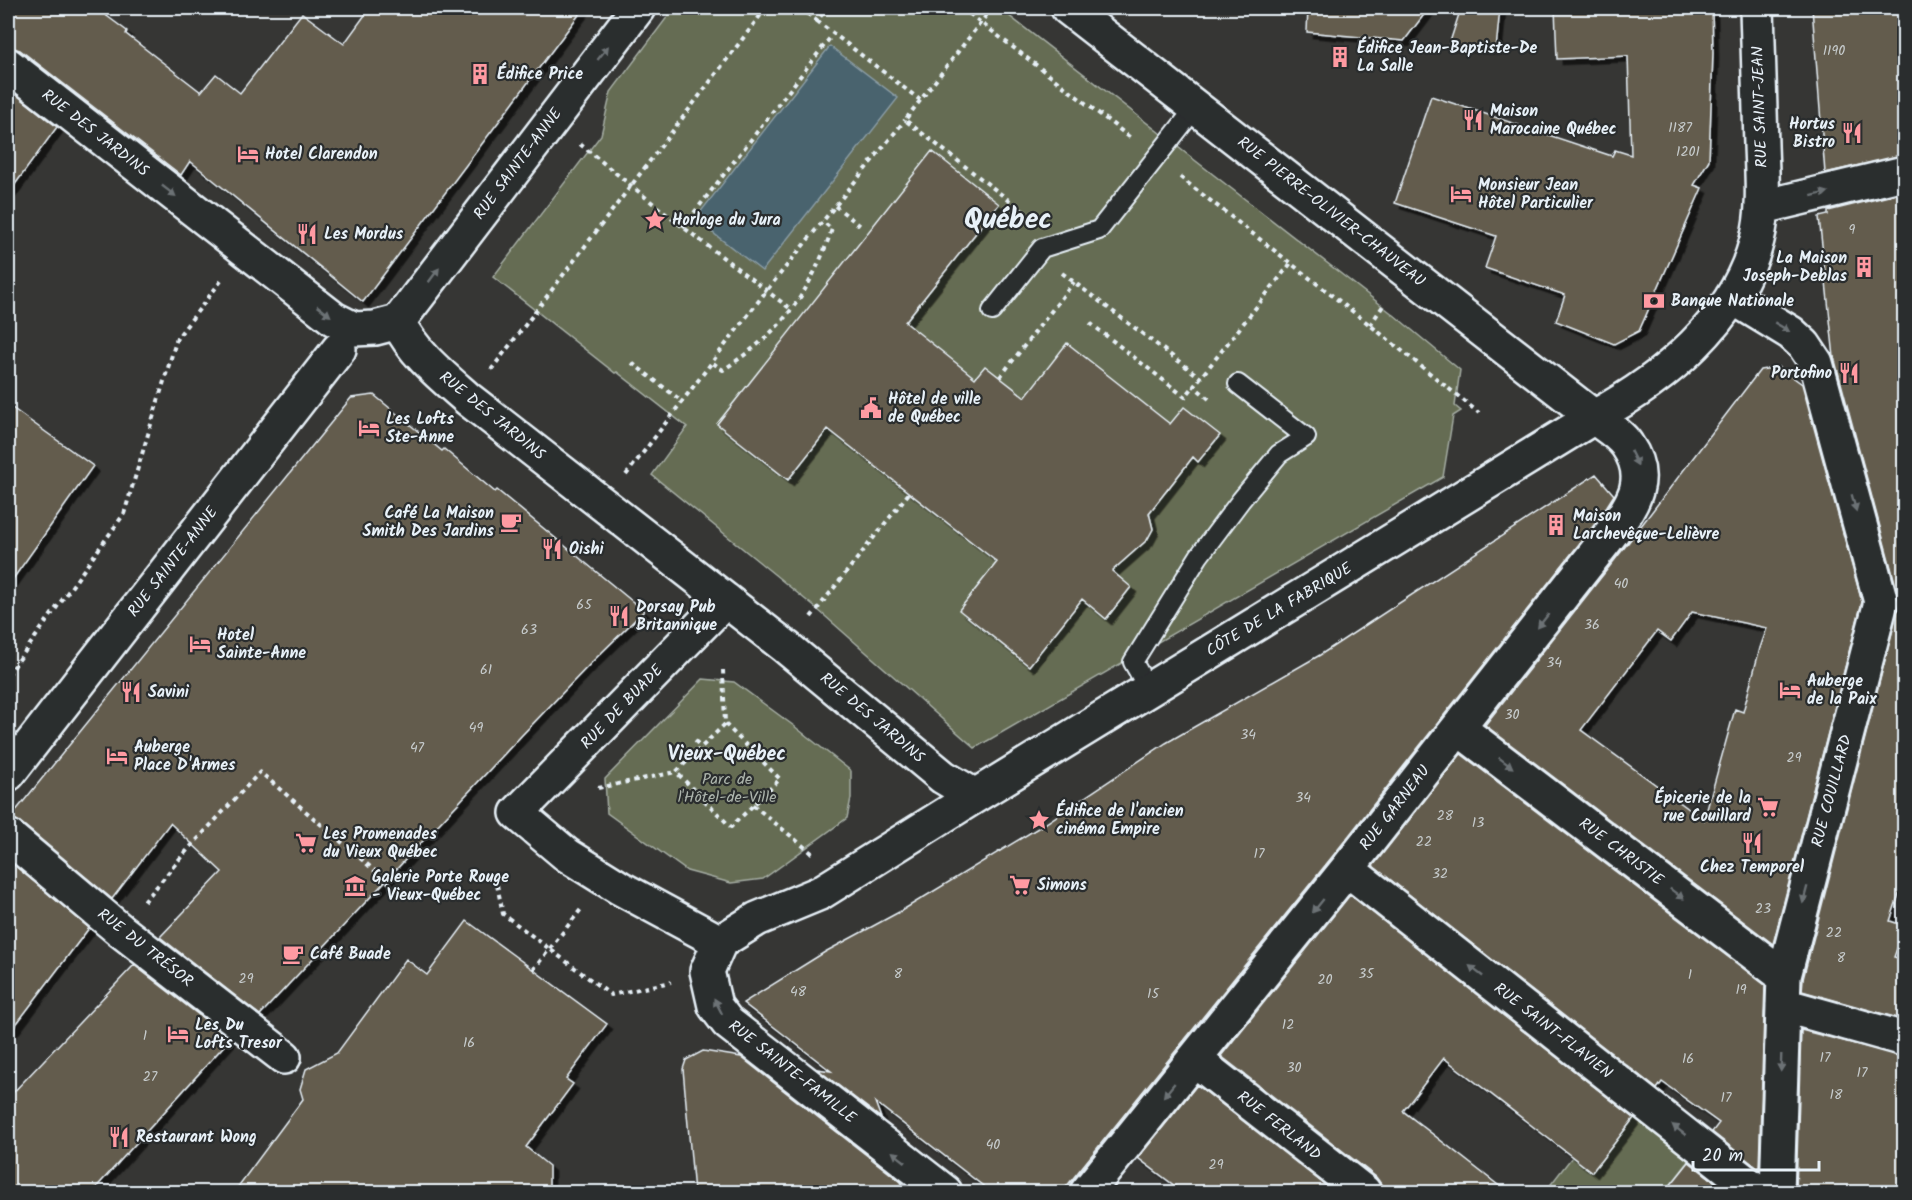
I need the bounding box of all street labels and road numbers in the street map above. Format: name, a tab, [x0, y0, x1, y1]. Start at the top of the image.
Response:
street label: RUE SAINT-JEAN	[1745, 45, 1775, 168]
street label: RUE DES JARDINS	[36, 83, 154, 183]
street label: RUE SAINTE-ANNE	[467, 102, 569, 225]
street label: RUE PIERRE-OLIVIER-CHAUVEAU	[1232, 130, 1431, 294]
street label: RUE DES JARDINS	[433, 365, 551, 467]
street label: RUE SAINTE-ANNE	[122, 501, 225, 623]
street label: CÔTE DE LA FABRIQUE	[1201, 556, 1357, 664]
street label: RUE DE BUADE	[575, 658, 670, 755]
street label: RUE DES JARDINS	[814, 666, 930, 770]
street label: RUE COUILLARD	[1805, 732, 1859, 850]
street label: RUE GARNEAU	[1353, 759, 1437, 856]
street label: RUE CHRISTIE	[1573, 812, 1669, 893]
street label: RUE DU TRÉSOR	[92, 902, 198, 994]
street label: RUE SAINT-FLAVIEN	[1488, 976, 1618, 1086]
street label: RUE SAINTE-FAMILLE	[723, 1014, 862, 1130]
street label: RUE FERLAND	[1231, 1085, 1327, 1167]

